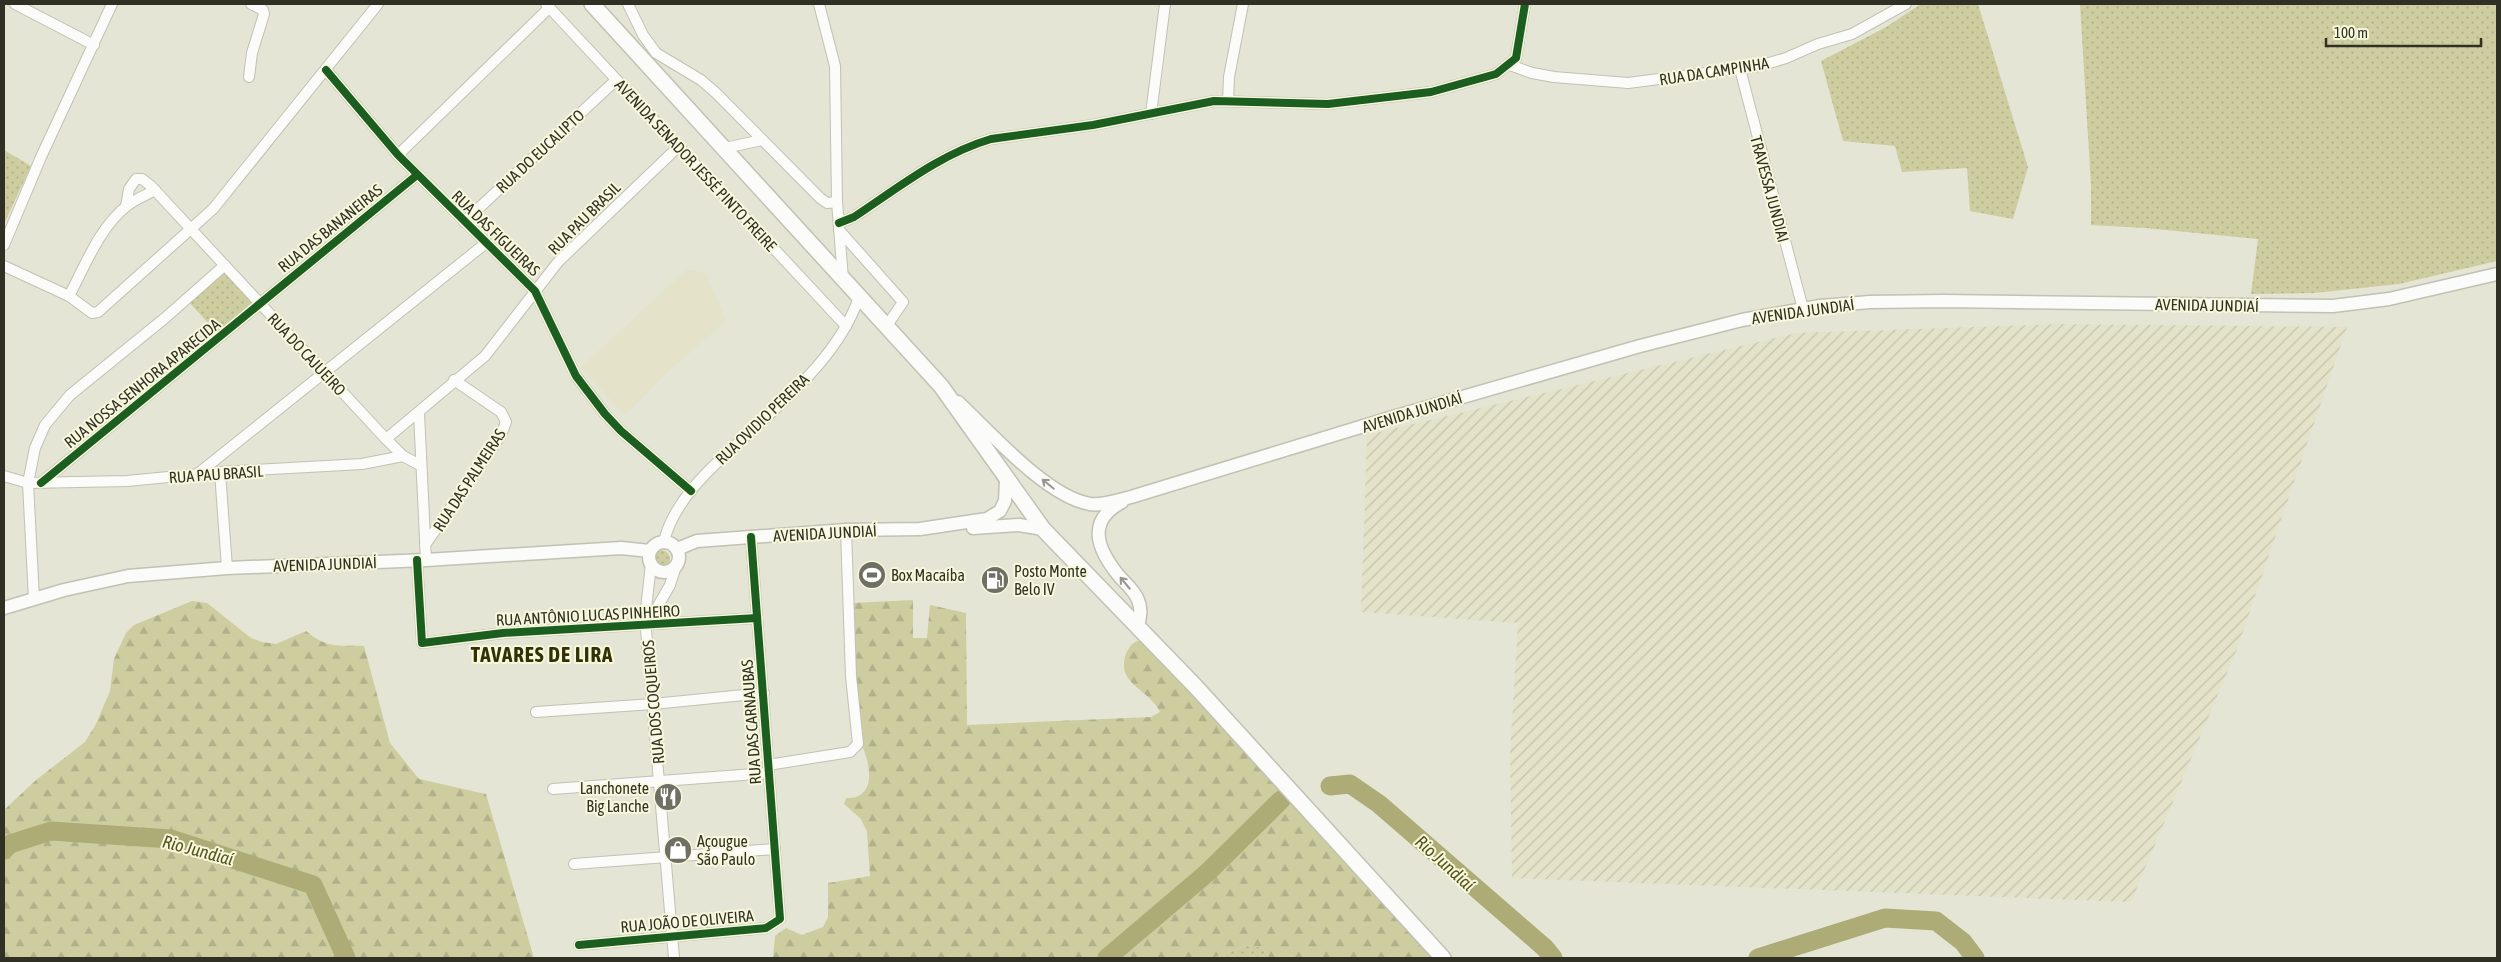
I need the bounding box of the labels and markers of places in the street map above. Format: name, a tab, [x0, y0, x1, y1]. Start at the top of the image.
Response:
sports icon: Box Macaíba	[857, 560, 887, 590]
place label: Posto Monte Belo IV	[1014, 562, 1087, 598]
fuel station icon: Posto Monte Belo IV	[980, 565, 1010, 595]
place label: Box Macaíba	[891, 566, 965, 584]
place label: Lanchonete Big Lanche	[580, 779, 649, 816]
restaurant icon: Lanchonete Big Lanche	[653, 782, 683, 812]
place label: Açougue São Paulo	[697, 832, 755, 868]
shop icon: Açougue São Paulo	[663, 835, 693, 865]

